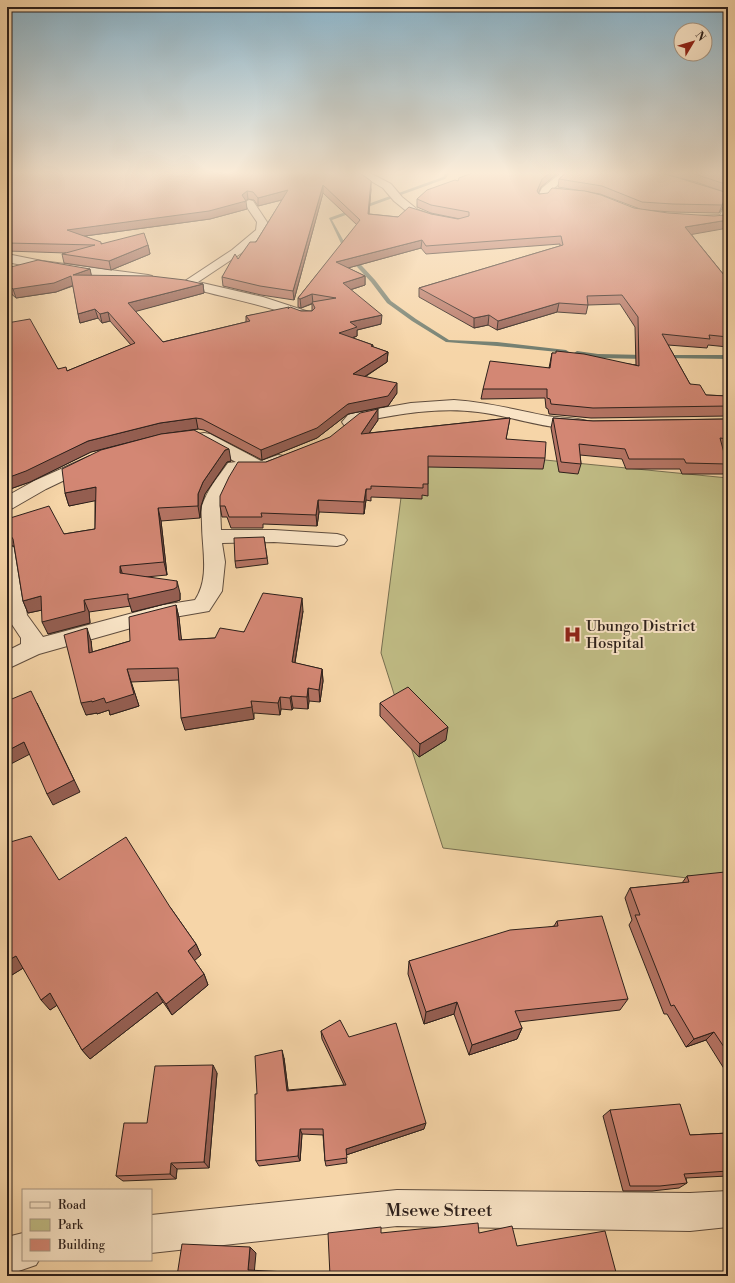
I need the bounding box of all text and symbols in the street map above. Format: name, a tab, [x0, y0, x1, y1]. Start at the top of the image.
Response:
north arrow	[673, 22, 713, 62]
text: N	[692, 29, 708, 44]
place label: Ubungo District Hospital	[586, 617, 696, 653]
hospital icon: Ubungo District Hospital	[563, 625, 583, 645]
legend	[22, 1189, 152, 1261]
text: Road	[58, 1198, 86, 1213]
street label: Msewe Street	[386, 1199, 493, 1222]
text: Park	[58, 1218, 84, 1233]
text: Building	[57, 1238, 106, 1253]

